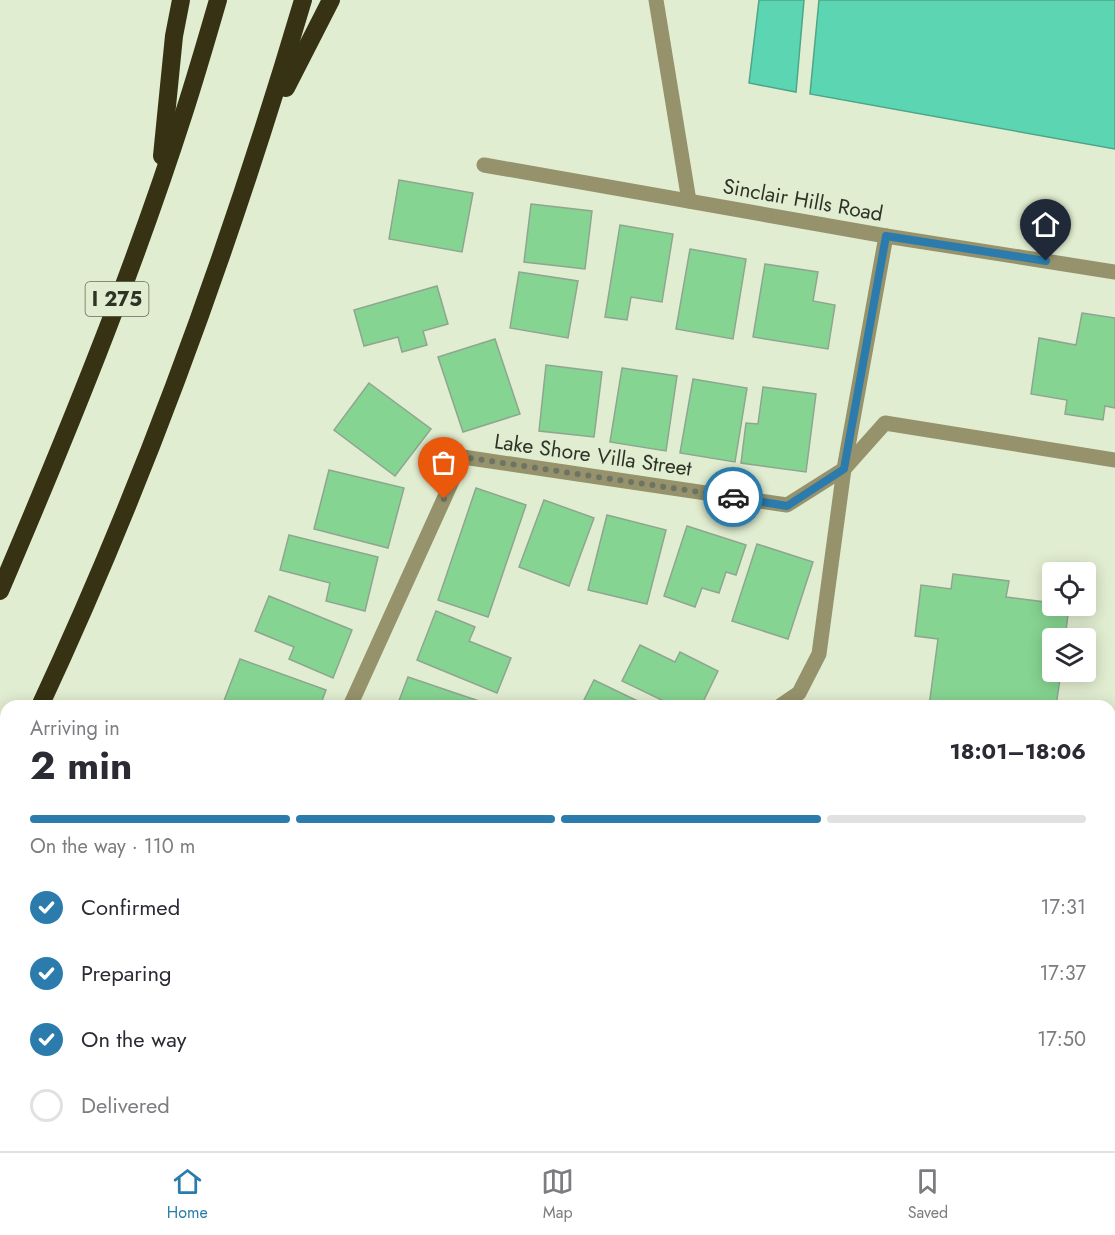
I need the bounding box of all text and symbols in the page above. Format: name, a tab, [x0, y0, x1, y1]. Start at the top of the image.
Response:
street label: Sinclair Hills Road	[721, 171, 885, 229]
pin	[1020, 199, 1071, 261]
icon: home	[1029, 208, 1062, 241]
road number: I 275	[86, 282, 148, 316]
street label: Lake Shore Villa Street	[492, 426, 694, 484]
pin	[418, 437, 469, 499]
icon: bag	[427, 446, 460, 479]
courier	[703, 467, 763, 527]
icon: car	[717, 481, 750, 514]
map controls	[1042, 562, 1096, 682]
button: locate	[1042, 562, 1096, 616]
button: layers	[1042, 628, 1096, 682]
text: Arriving in	[30, 714, 120, 743]
text: 18:01–18:06	[950, 735, 1086, 767]
text: 2 min	[30, 737, 132, 794]
text: On the way · 110 m	[30, 832, 195, 861]
icon: check	[30, 891, 63, 924]
text: Confirmed	[81, 891, 180, 923]
text: 17:31	[1041, 893, 1086, 922]
icon: check	[30, 957, 63, 990]
text: Preparing	[81, 957, 172, 989]
text: 17:37	[1039, 959, 1086, 988]
icon: check	[30, 1023, 63, 1056]
text: On the way	[81, 1023, 186, 1055]
text: 17:50	[1037, 1025, 1086, 1054]
text: Delivered	[81, 1089, 170, 1121]
tab: Home	[167, 1165, 208, 1224]
tab: Map	[541, 1165, 574, 1224]
tab: Saved	[908, 1165, 948, 1224]

